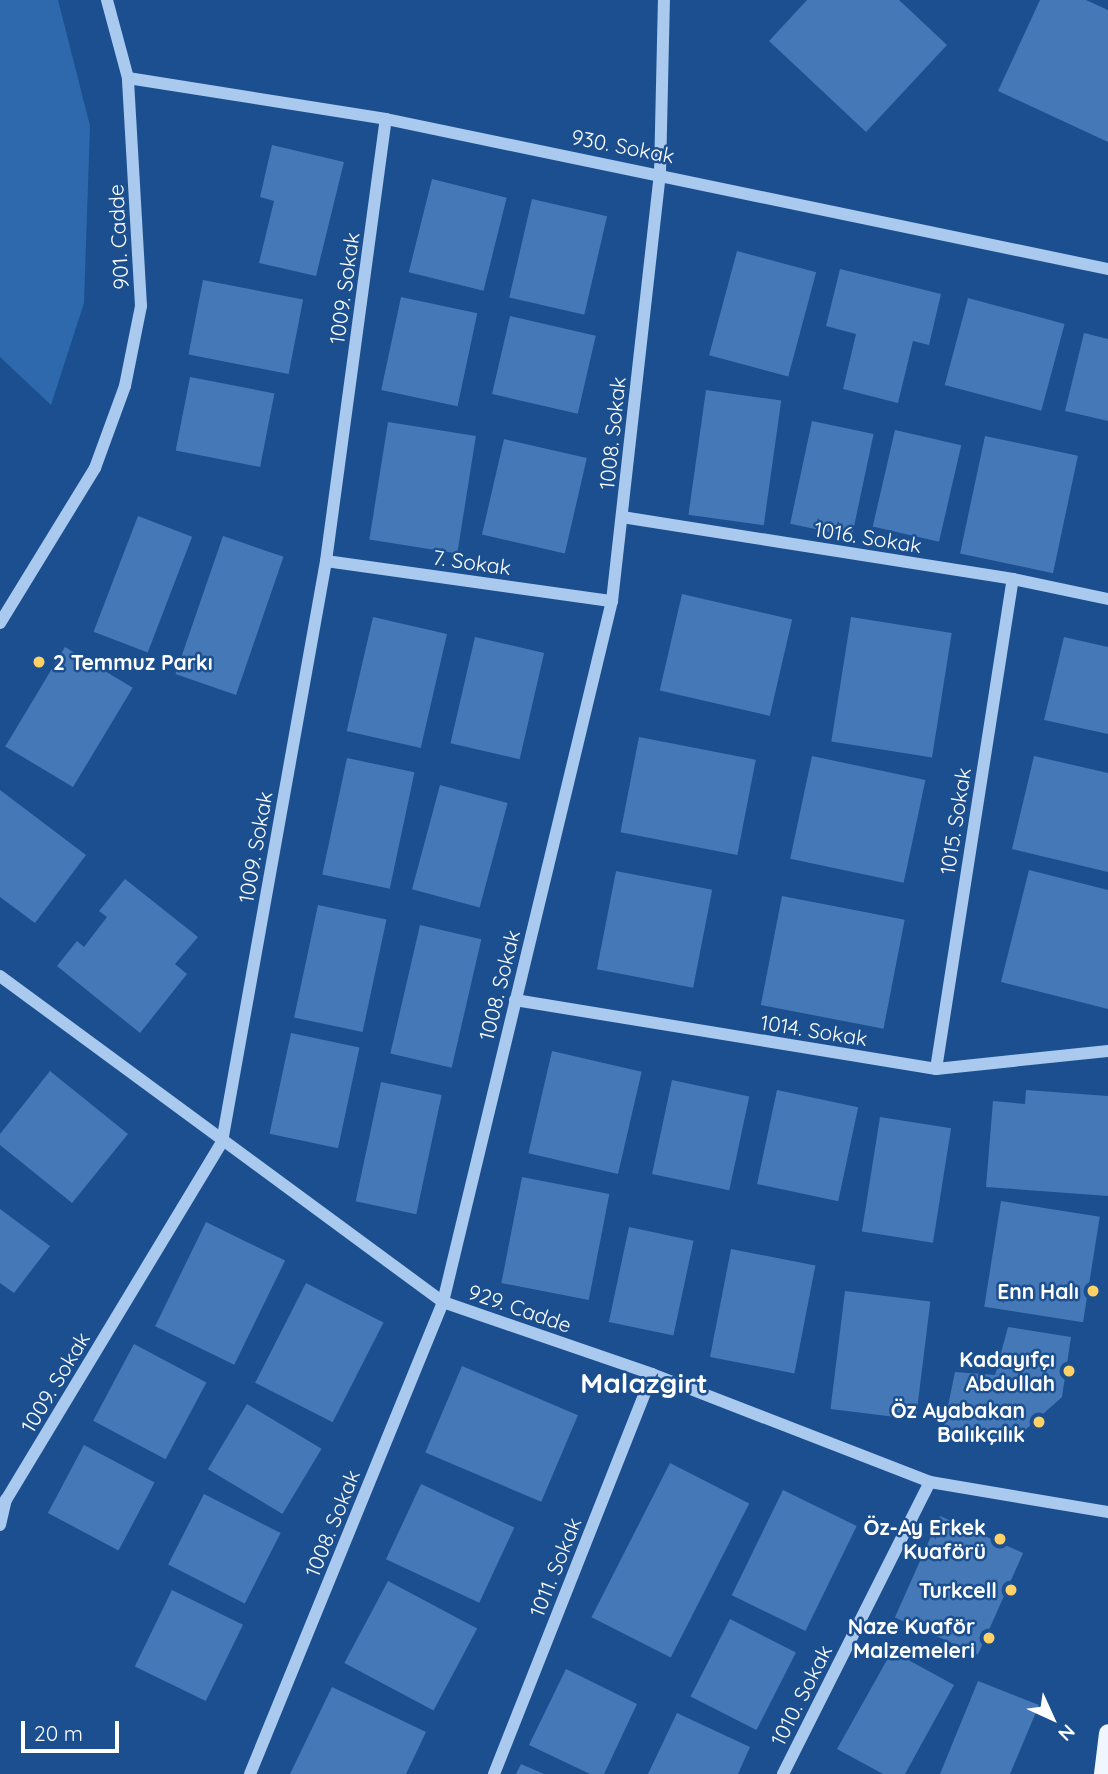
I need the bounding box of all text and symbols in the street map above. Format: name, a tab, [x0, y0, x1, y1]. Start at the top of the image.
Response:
street label: 930. Sokak	[569, 124, 677, 168]
street label: 901. Cadde	[103, 184, 133, 290]
street label: 1009. Sokak	[324, 230, 364, 346]
street label: 1008. Sokak	[594, 375, 630, 491]
street label: 1016. Sokak	[812, 516, 924, 558]
street label: 7. Sokak	[431, 544, 513, 580]
place label: 2 Temmuz Parkı	[53, 649, 213, 675]
marker: 2 Temmuz Parkı	[31, 654, 47, 670]
street label: 1015. Sokak	[934, 766, 976, 876]
street label: 1009. Sokak	[233, 789, 277, 905]
street label: 1008. Sokak	[473, 927, 525, 1043]
street label: 1014. Sokak	[759, 1009, 869, 1051]
place label: Enn Halı	[997, 1278, 1079, 1304]
street label: 929. Cadde	[465, 1279, 575, 1337]
marker: Enn Halı	[1085, 1283, 1101, 1299]
street label: 1009. Sokak	[15, 1327, 95, 1437]
place label: Kadayıfçı Abdullah	[959, 1346, 1055, 1396]
marker: Kadayıfçı Abdullah	[1061, 1363, 1077, 1379]
district label: Malazgirt	[580, 1366, 708, 1400]
place label: Öz Ayabakan Balıkçılık	[891, 1397, 1025, 1447]
marker: Öz Ayabakan Balıkçılık	[1031, 1414, 1047, 1430]
street label: 1008. Sokak	[299, 1466, 365, 1580]
street label: 1011. Sokak	[524, 1514, 586, 1620]
place label: Öz-Ay Erkek Kuaförü	[864, 1514, 986, 1564]
marker: Öz-Ay Erkek Kuaförü	[992, 1531, 1008, 1547]
place label: Turkcell	[919, 1577, 997, 1603]
marker: Turkcell	[1003, 1582, 1019, 1598]
place label: Naze Kuaför Malzemeleri	[848, 1613, 975, 1663]
marker: Naze Kuaför Malzemeleri	[981, 1630, 997, 1646]
street label: 1010. Sokak	[765, 1640, 837, 1750]
north arrow	[1017, 1683, 1087, 1753]
scale bar	[24, 1708, 122, 1752]
text: N	[1053, 1719, 1080, 1746]
text: 20 m	[34, 1720, 83, 1746]

